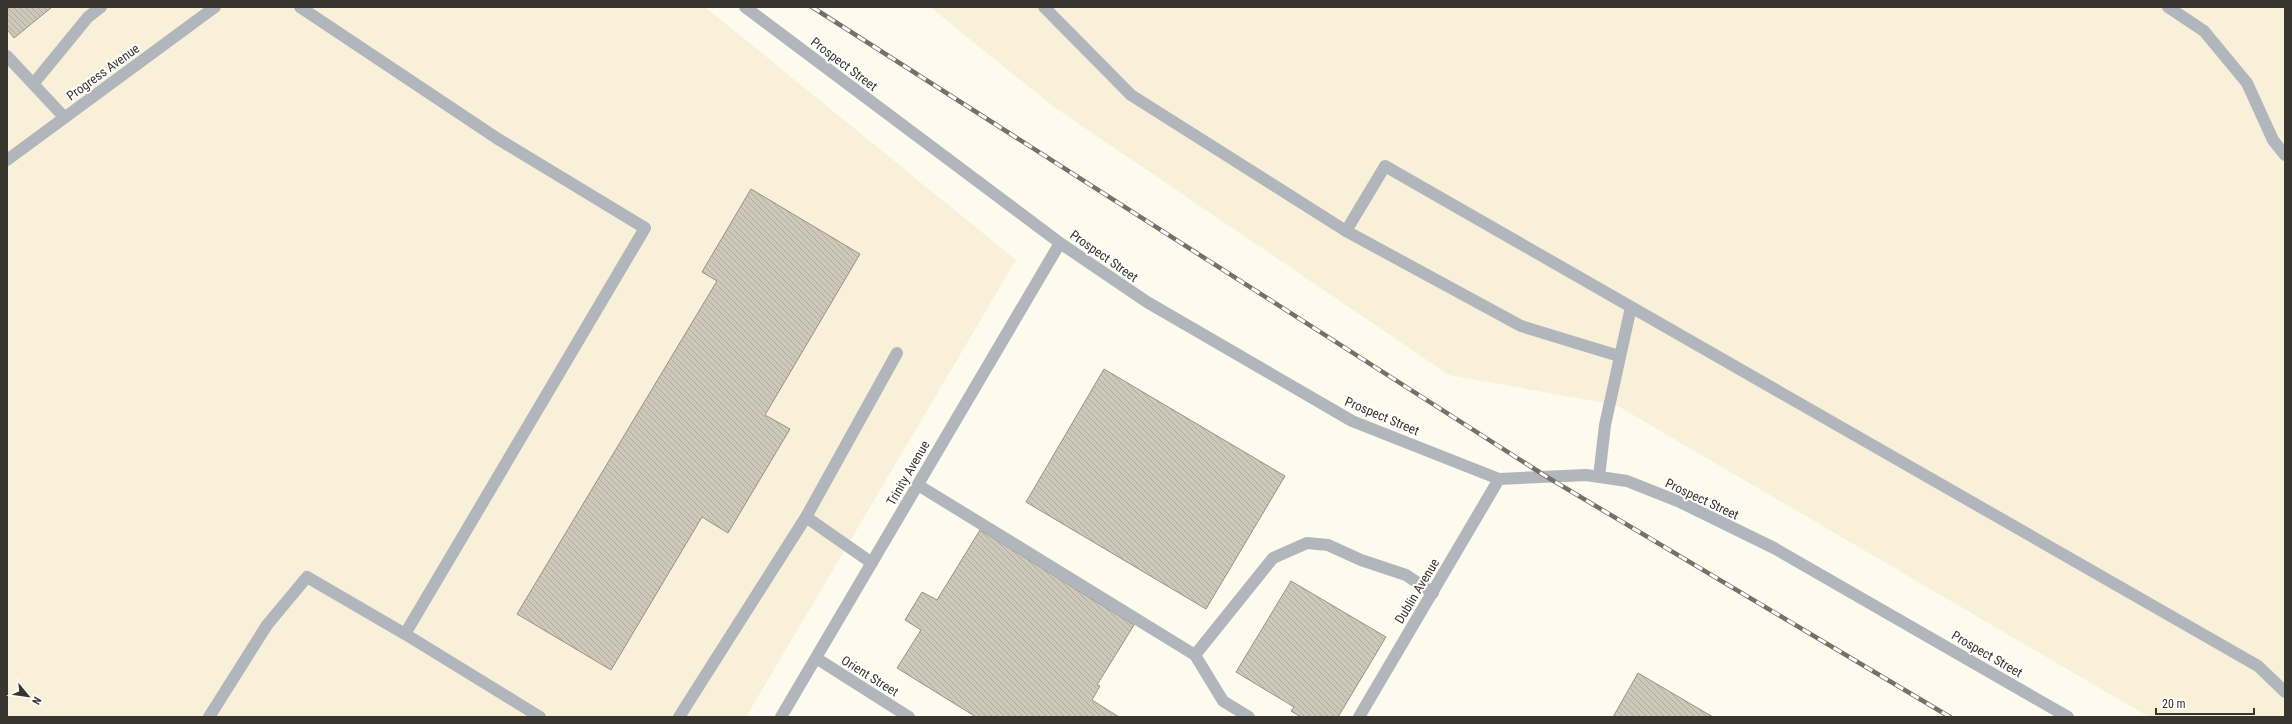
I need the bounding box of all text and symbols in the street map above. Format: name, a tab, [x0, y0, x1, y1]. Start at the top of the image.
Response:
street label: Prospect Street	[808, 34, 880, 94]
street label: Progress Avenue	[64, 41, 142, 103]
street label: Prospect Street	[1067, 227, 1141, 285]
street label: Prospect Street	[1343, 394, 1422, 438]
street label: Trinity Avenue	[883, 438, 933, 508]
street label: Prospect Street	[1663, 475, 1741, 523]
street label: Dublin Avenue	[1392, 556, 1442, 626]
street label: Prospect Street	[1949, 628, 2025, 680]
street label: Orient Street	[839, 653, 901, 700]
north arrow	[8, 676, 48, 716]
scale bar	[2156, 690, 2254, 716]
text: N	[29, 695, 44, 707]
text: 20 m	[2162, 697, 2186, 711]

